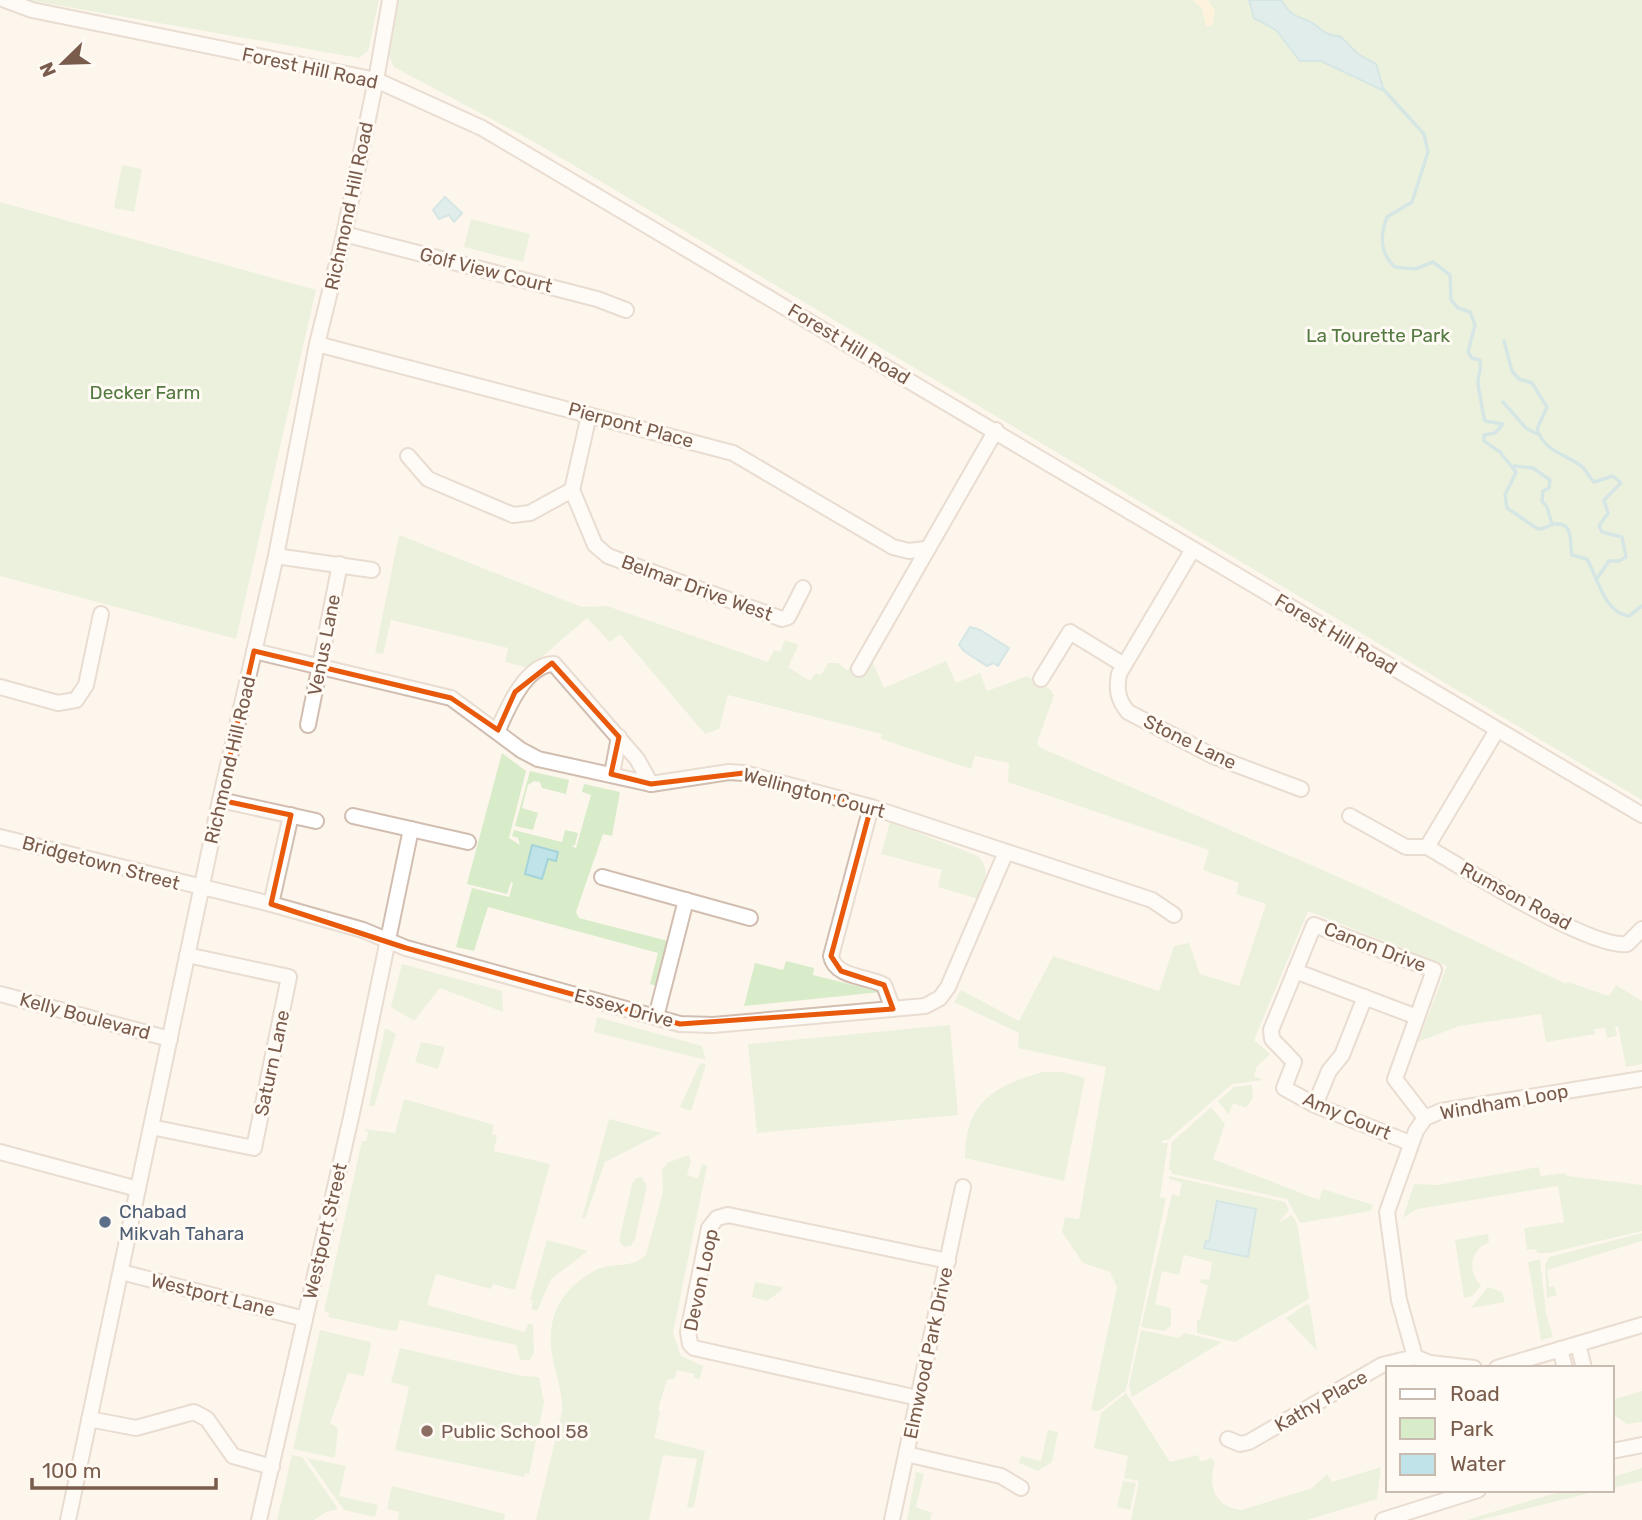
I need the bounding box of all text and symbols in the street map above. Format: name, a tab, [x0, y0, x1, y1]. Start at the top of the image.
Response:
north arrow	[28, 28, 98, 98]
street label: Forest Hill Road	[240, 42, 380, 94]
text: N	[35, 59, 61, 80]
street label: Richmond Hill Road	[320, 120, 378, 292]
street label: Golf View Court	[417, 242, 555, 298]
street label: Forest Hill Road	[784, 299, 914, 389]
park label: La Tourette Park	[1306, 324, 1450, 347]
park label: Decker Farm	[90, 381, 200, 404]
street label: Pierpont Place	[566, 397, 696, 453]
street label: Belmar Drive West	[618, 550, 776, 626]
street label: Forest Hill Road	[1271, 589, 1401, 679]
street label: Venus Lane	[303, 592, 345, 698]
street label: Richmond Hill Road	[200, 674, 260, 846]
street label: Stone Lane	[1140, 710, 1240, 774]
street label: Wellington Court	[740, 763, 888, 823]
street label: Bridgetown Street	[20, 831, 183, 895]
street label: Rumson Road	[1456, 857, 1576, 935]
street label: Canon Drive	[1321, 917, 1429, 977]
street label: Essex Drive	[572, 984, 676, 1032]
street label: Kelly Boulevard	[17, 988, 153, 1044]
street label: Saturn Lane	[250, 1008, 294, 1118]
street label: Windham Loop	[1438, 1079, 1570, 1125]
street label: Amy Court	[1299, 1087, 1395, 1145]
street label: Westport Street	[298, 1160, 352, 1301]
place label: Chabad Mikvah Tahara	[119, 1200, 244, 1245]
marker: Chabad Mikvah Tahara	[97, 1214, 113, 1230]
street label: Devon Loop	[679, 1227, 723, 1333]
street label: Elmwood Park Drive	[899, 1265, 957, 1441]
street label: Westport Lane	[148, 1268, 278, 1322]
street label: Kathy Place	[1270, 1365, 1372, 1437]
legend	[1386, 1366, 1614, 1492]
text: Road	[1450, 1381, 1500, 1406]
text: Park	[1450, 1416, 1494, 1441]
place label: Public School 58	[441, 1420, 589, 1443]
marker: Public School 58	[419, 1423, 435, 1439]
scale bar	[32, 1446, 215, 1490]
text: Water	[1450, 1451, 1506, 1476]
text: 100 m	[42, 1458, 101, 1483]

